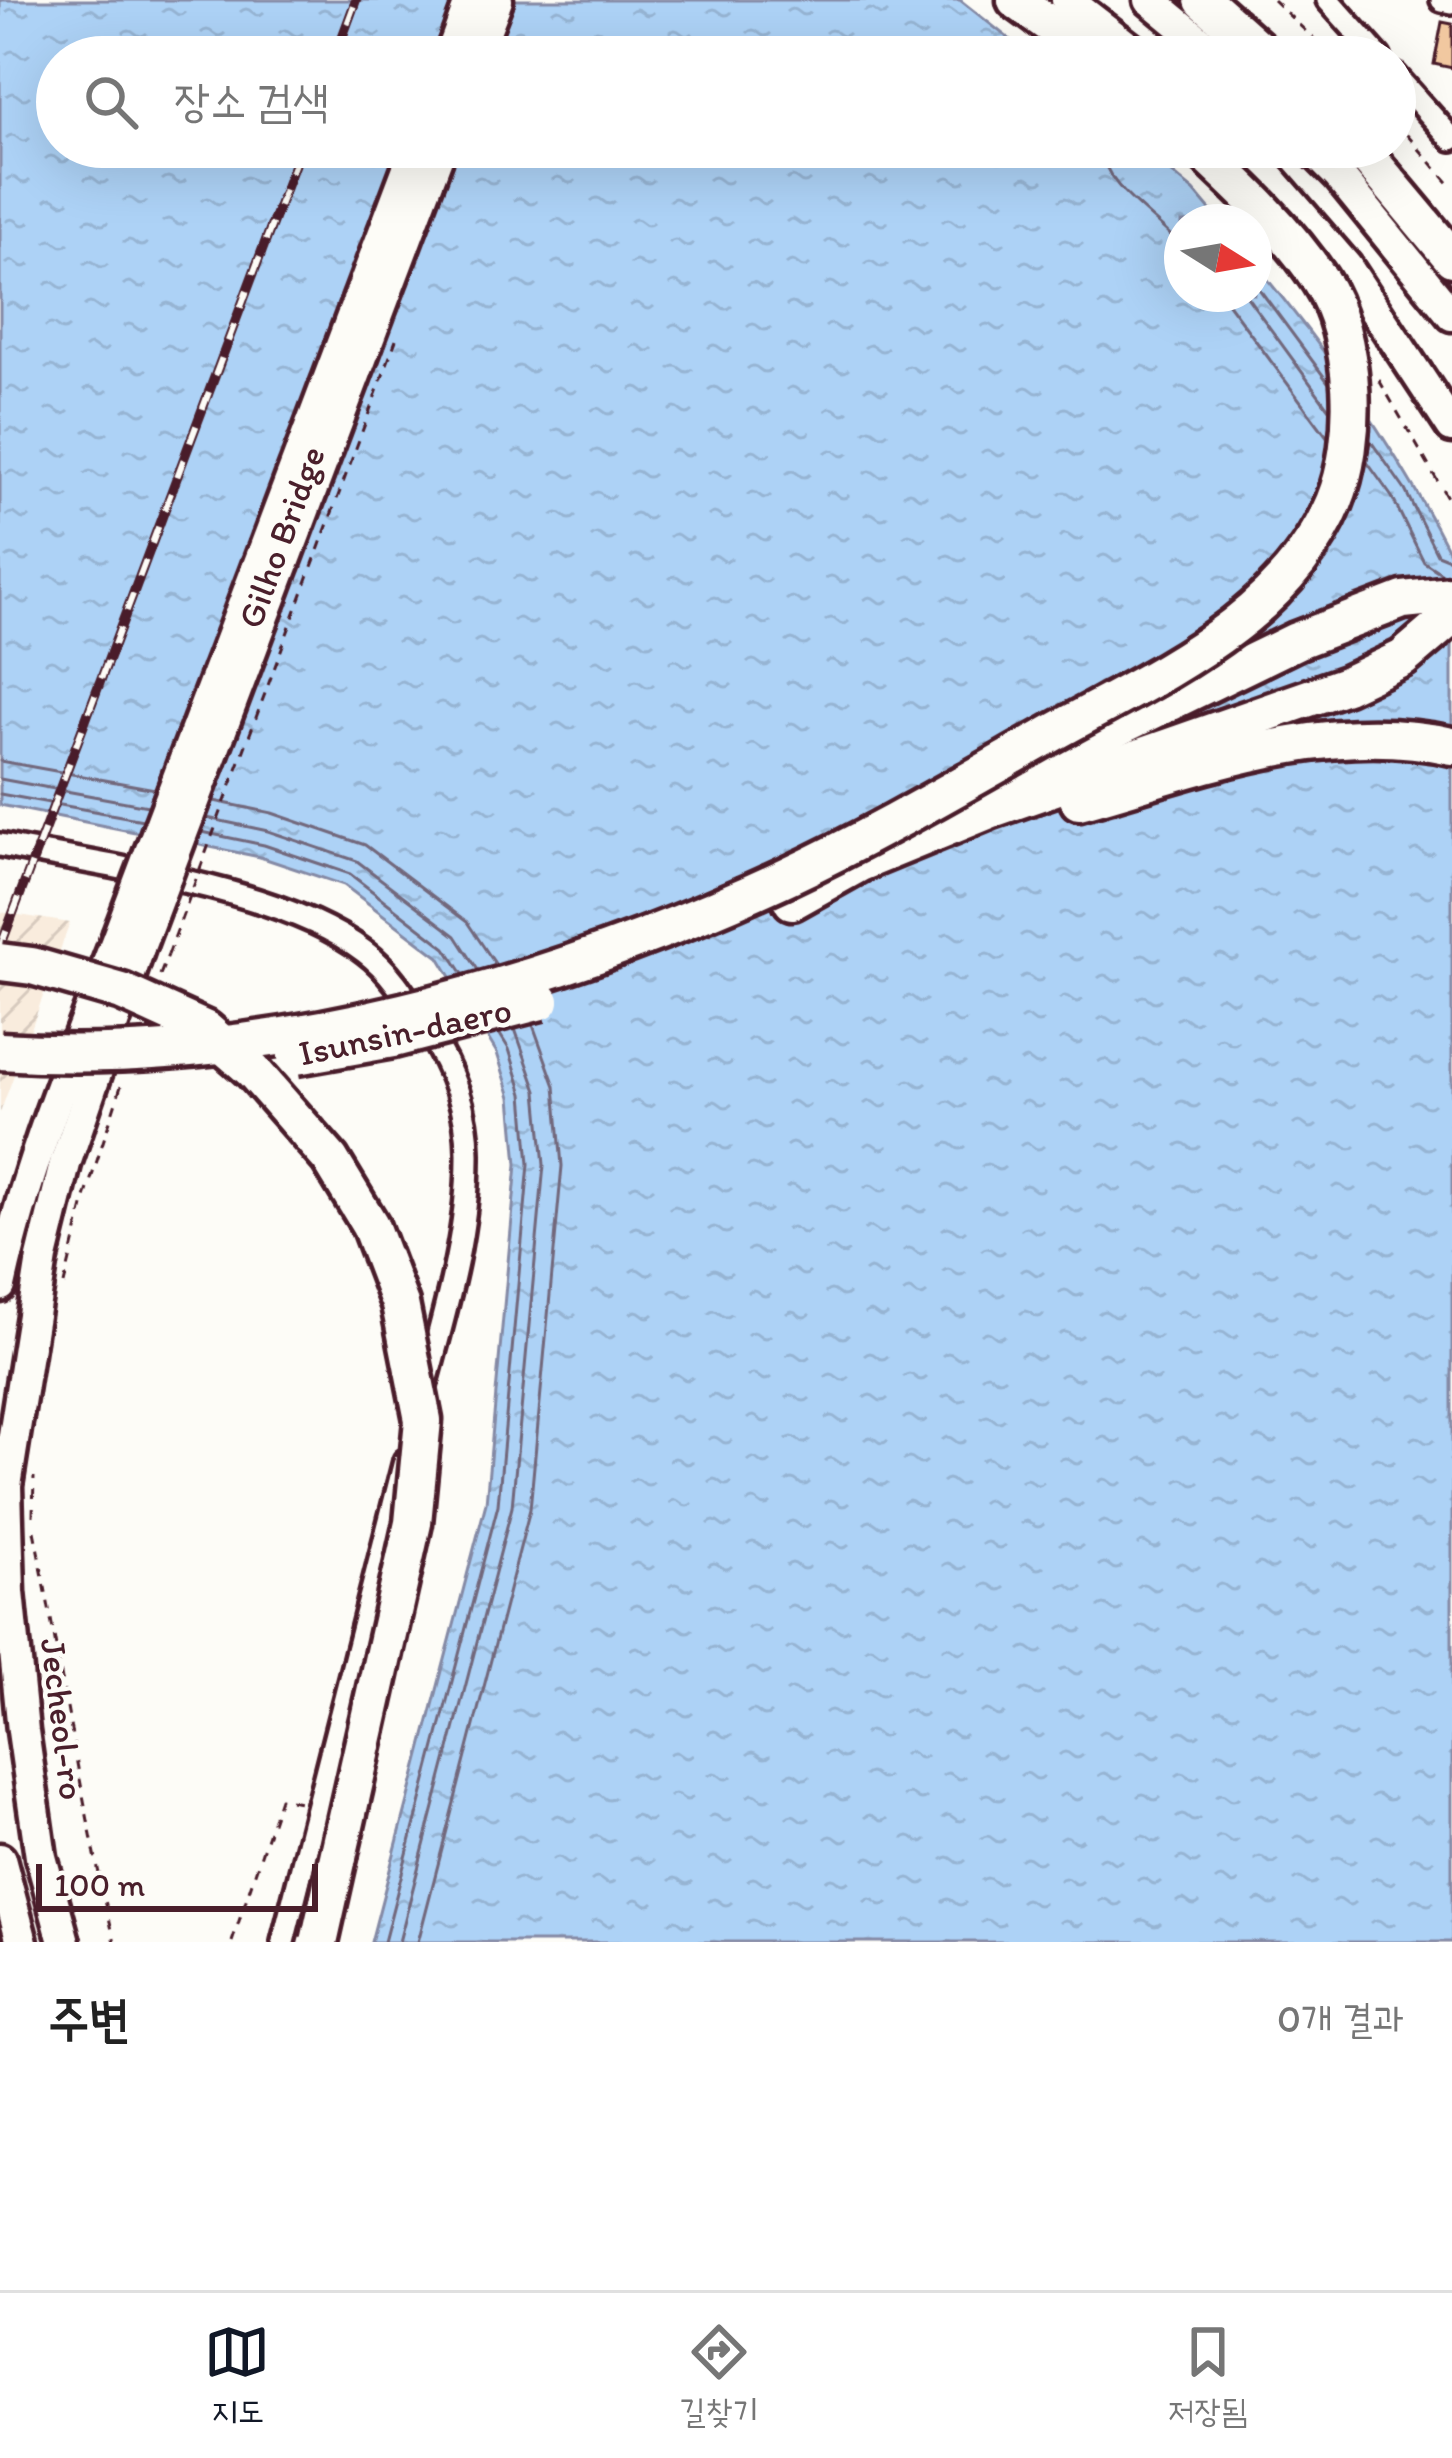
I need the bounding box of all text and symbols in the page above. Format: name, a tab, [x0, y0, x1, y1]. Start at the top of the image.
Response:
search box	[36, 36, 1416, 168]
icon: search	[78, 69, 144, 135]
text: 장소 검색	[174, 73, 329, 127]
north arrow	[1164, 204, 1272, 312]
street label: Gilho Bridge	[228, 440, 334, 634]
street label: Isunsin-daero	[295, 987, 515, 1075]
street label: Jecheol-ro	[32, 1636, 94, 1802]
scale bar	[36, 1858, 318, 1911]
text: 100 m	[54, 1865, 145, 1904]
text: 주변	[48, 1988, 130, 2049]
text: 0개 결과	[1277, 1995, 1404, 2042]
tab: 지도	[204, 2319, 270, 2433]
tab: 길찾기	[679, 2319, 759, 2433]
tab: 저장됨	[1168, 2319, 1248, 2433]

